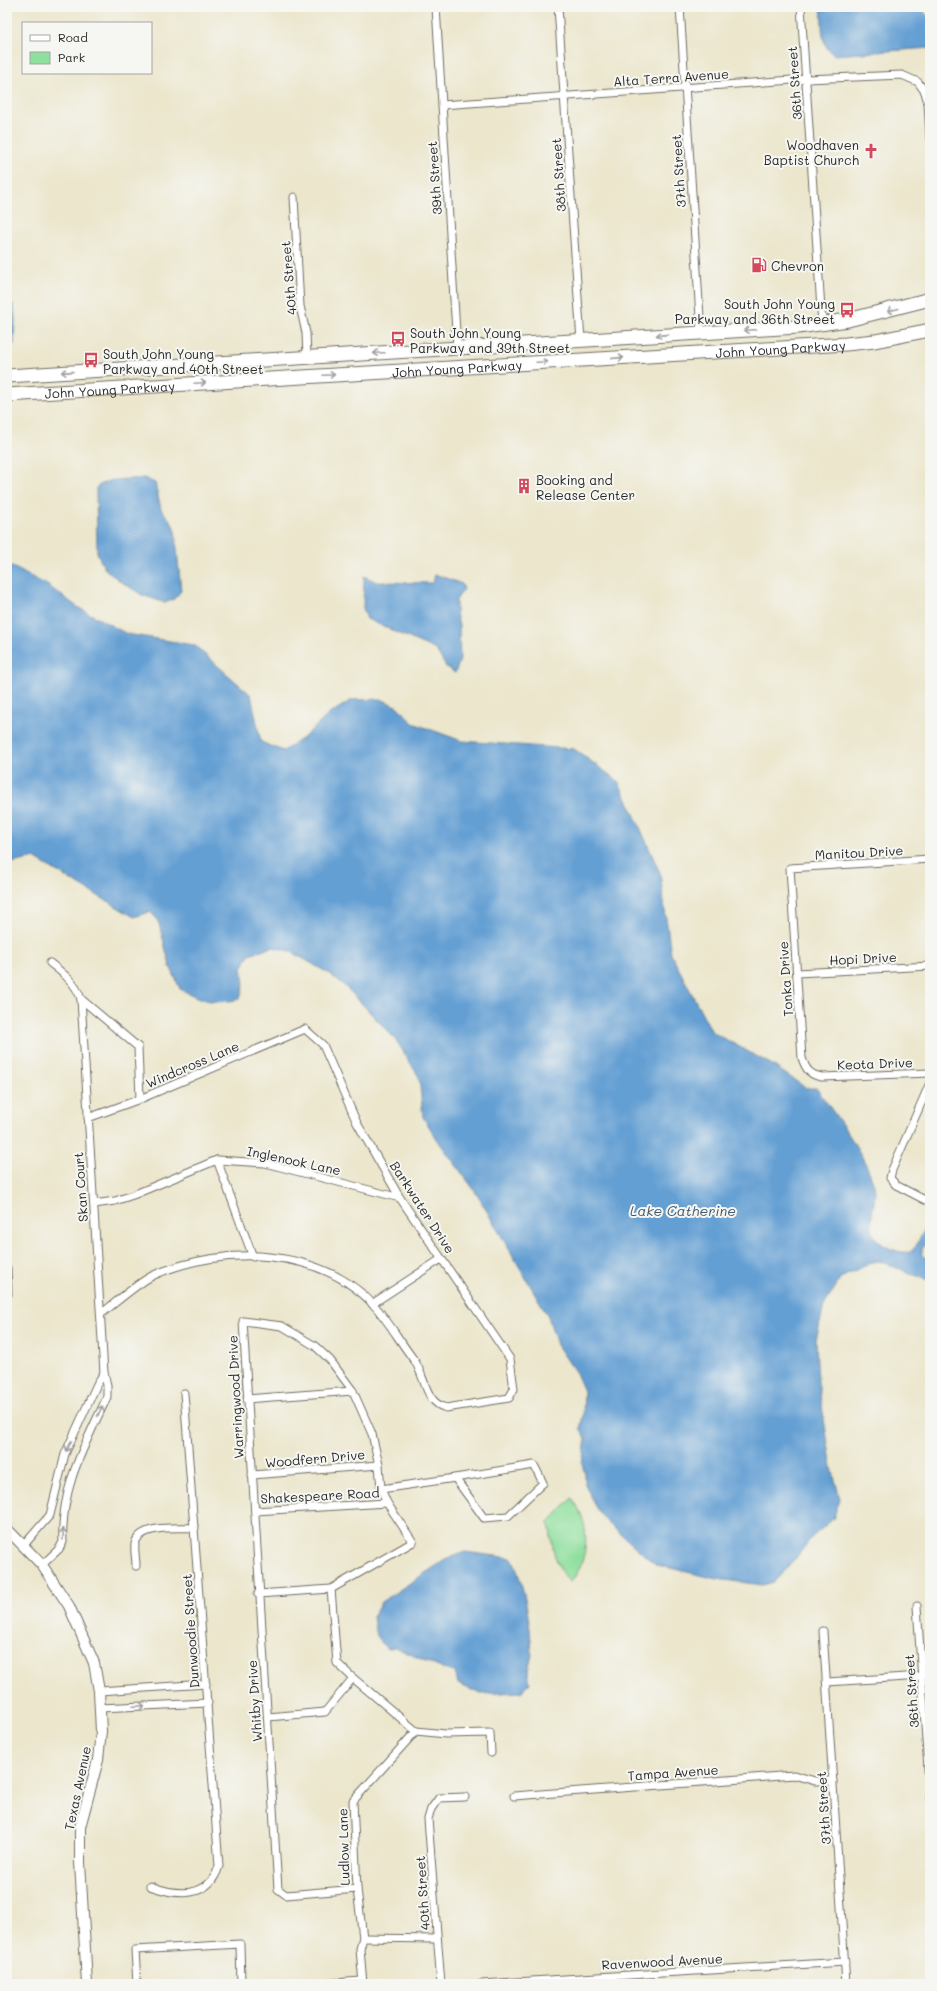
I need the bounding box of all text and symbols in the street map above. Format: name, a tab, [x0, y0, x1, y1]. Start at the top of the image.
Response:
legend	[22, 22, 152, 74]
text: Road	[58, 29, 88, 45]
street label: 36th Street	[783, 45, 805, 121]
text: Park	[58, 49, 85, 65]
street label: Alta Terra Avenue	[613, 64, 729, 90]
street label: 37th Street	[667, 133, 689, 208]
place label: Woodhaven Baptist Church	[764, 136, 859, 168]
street label: 38th Street	[547, 137, 569, 213]
street label: 39th Street	[423, 140, 445, 215]
church icon: Woodhaven Baptist Church	[862, 142, 880, 160]
street label: 40th Street	[276, 240, 300, 316]
fuel station icon: Chevron	[750, 256, 768, 274]
place label: Chevron	[771, 257, 824, 274]
place label: South John Young Parkway and 36th Street	[675, 295, 835, 327]
bus stop icon: South John Young Parkway and 36th Street	[838, 301, 856, 319]
one-way arrow	[886, 306, 899, 314]
place label: South John Young Parkway and 39th Street	[410, 324, 570, 356]
one-way arrow	[744, 327, 757, 334]
bus stop icon: South John Young Parkway and 39th Street	[389, 330, 407, 348]
one-way arrow	[656, 332, 669, 339]
street label: John Young Parkway	[715, 336, 846, 360]
place label: South John Young Parkway and 40th Street	[103, 345, 264, 377]
one-way arrow	[373, 350, 386, 357]
bus stop icon: South John Young Parkway and 40th Street	[82, 351, 100, 369]
one-way arrow	[611, 354, 624, 361]
street label: John Young Parkway	[392, 355, 523, 380]
one-way arrow	[535, 359, 548, 366]
one-way arrow	[61, 368, 74, 376]
one-way arrow	[322, 372, 335, 379]
street label: John Young Parkway	[44, 376, 176, 401]
one-way arrow	[193, 379, 206, 387]
place label: Booking and Release Center	[536, 471, 635, 503]
building icon: Booking and Release Center	[515, 477, 533, 495]
street label: Manitou Drive	[814, 841, 904, 863]
street label: Tonka Drive	[774, 941, 796, 1017]
street label: Hopi Drive	[829, 948, 897, 968]
street label: Windcross Lane	[143, 1037, 241, 1091]
street label: Keota Drive	[837, 1053, 913, 1073]
street label: Inglenook Lane	[245, 1142, 343, 1178]
street label: Skan Court	[69, 1151, 91, 1223]
street label: Barkwater Drive	[387, 1158, 459, 1256]
water label: Lake Catherine	[630, 1201, 736, 1220]
street label: Warringwood Drive	[223, 1335, 247, 1459]
one-way arrow	[97, 1406, 104, 1418]
one-way arrow	[65, 1440, 72, 1452]
street label: Woodfern Drive	[264, 1445, 366, 1471]
street label: Shakespeare Road	[260, 1483, 380, 1507]
one-way arrow	[59, 1528, 67, 1541]
street label: Dunwoodie Street	[178, 1573, 202, 1689]
street label: 36th Street	[900, 1653, 922, 1729]
street label: Whitby Drive	[243, 1659, 265, 1743]
one-way arrow	[132, 1702, 145, 1710]
street label: Texas Avenue	[60, 1744, 94, 1832]
street label: Tampa Avenue	[627, 1760, 719, 1784]
street label: 37th Street	[812, 1770, 834, 1845]
street label: Ludlow Lane	[333, 1808, 353, 1886]
street label: 40th Street	[411, 1855, 433, 1931]
street label: Ravenwood Avenue	[601, 1949, 723, 1973]

